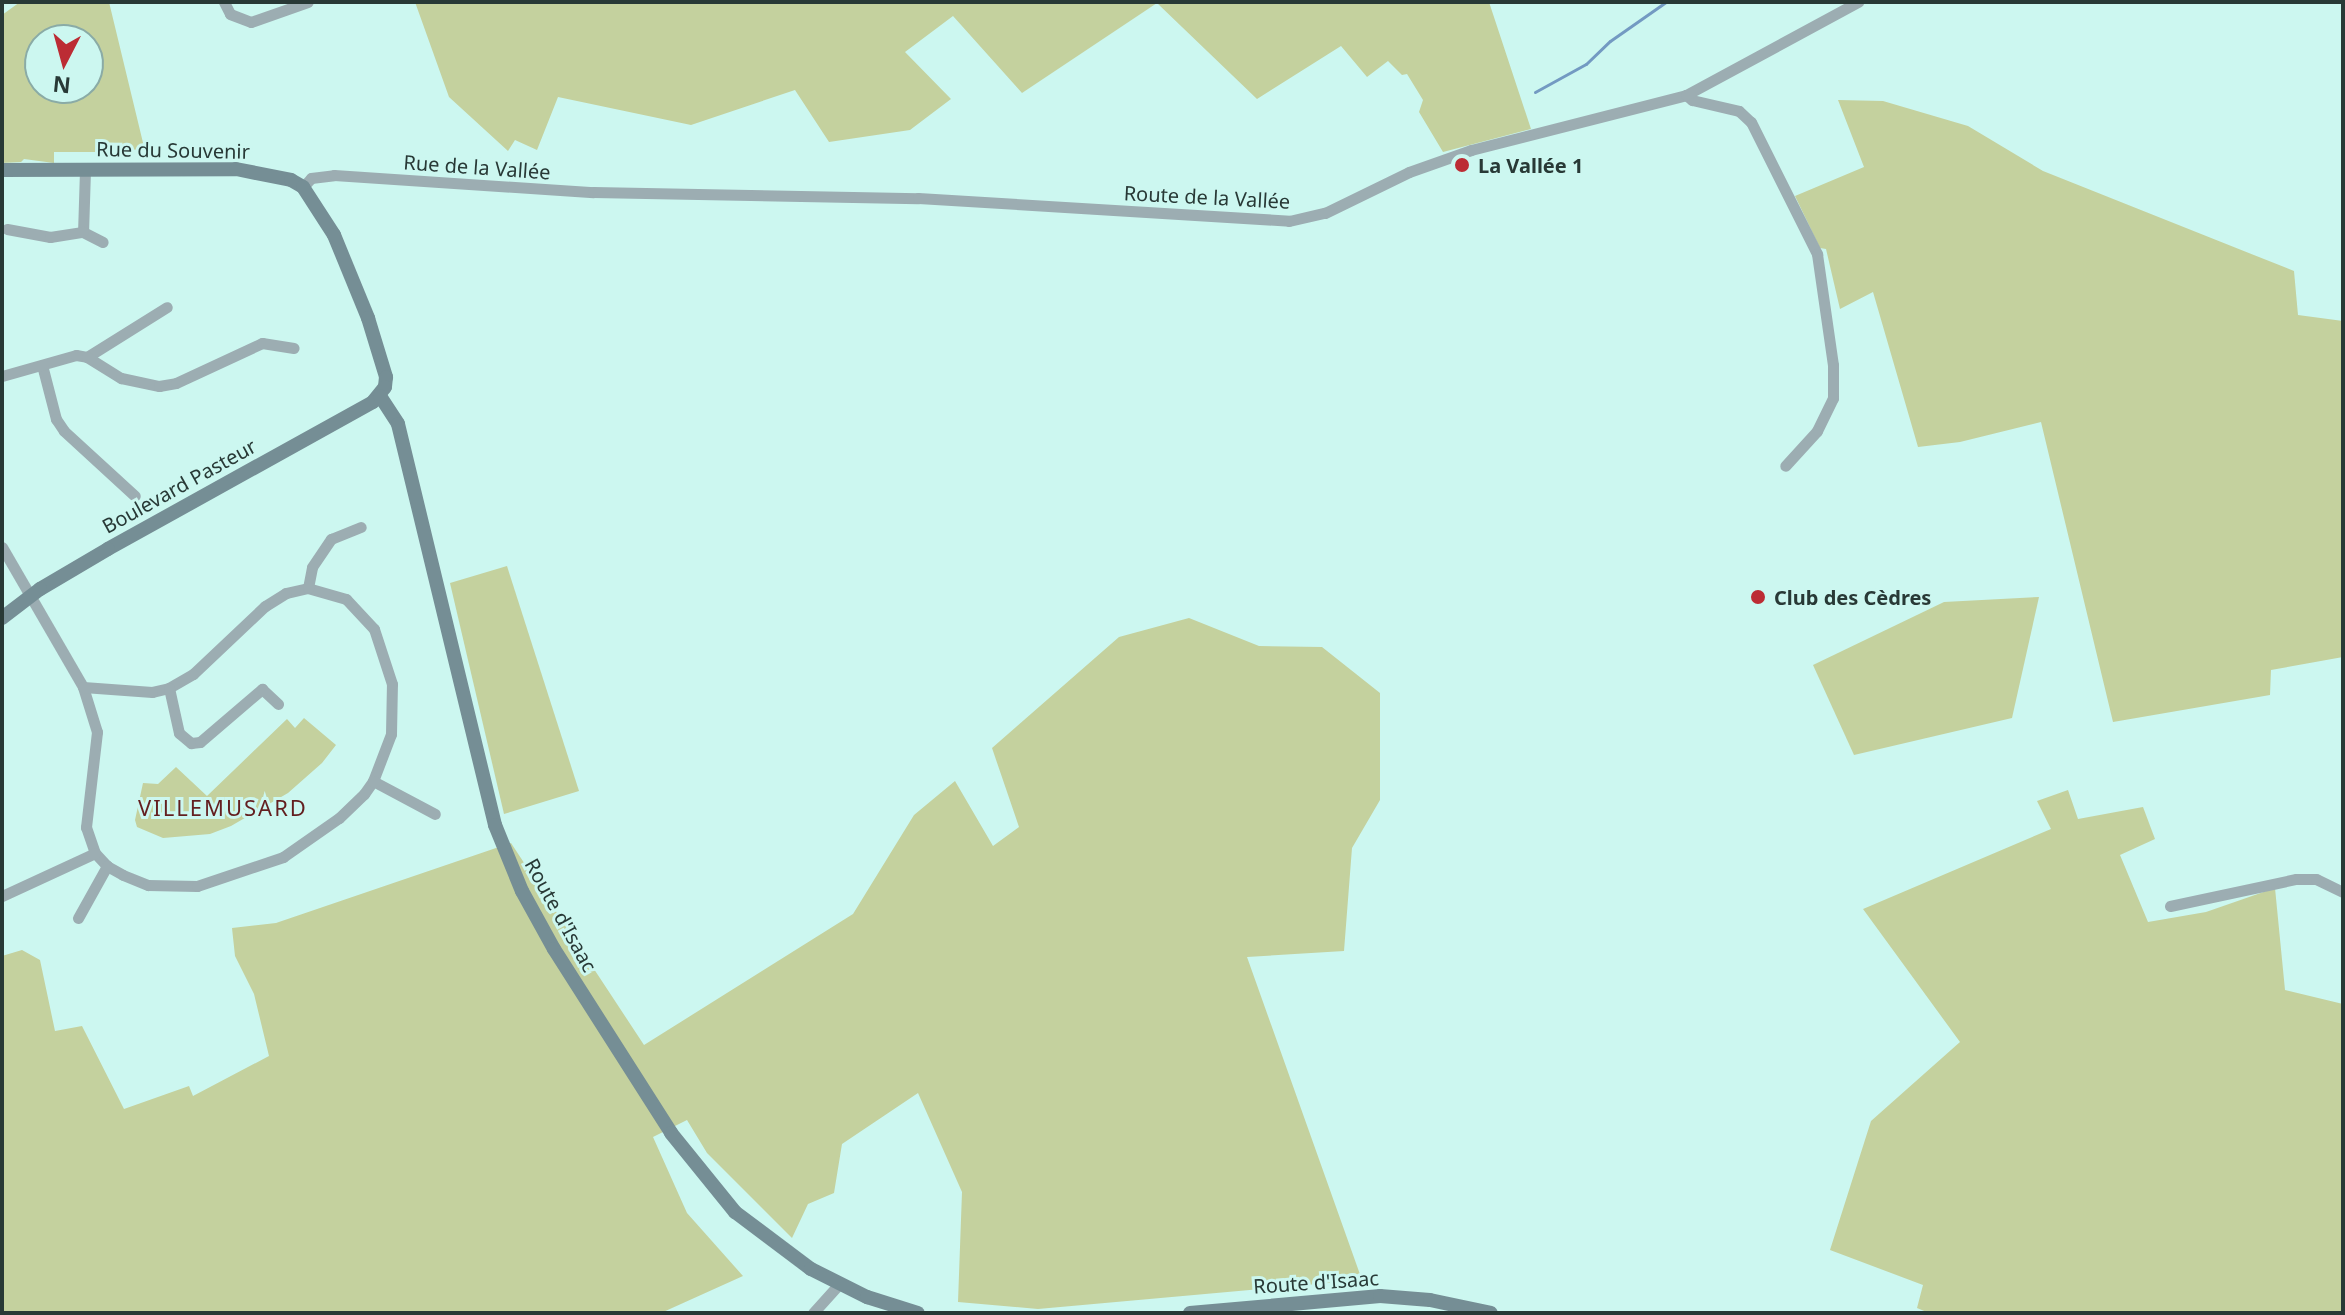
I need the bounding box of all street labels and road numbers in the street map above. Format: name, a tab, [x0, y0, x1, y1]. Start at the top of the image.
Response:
street label: Rue du Souvenir	[96, 137, 250, 163]
street label: Rue de la Vallée	[403, 150, 551, 184]
street label: Route de la Vallée	[1123, 181, 1291, 213]
street label: Boulevard Pasteur	[98, 434, 260, 538]
street label: Route d'Isaac	[520, 854, 602, 976]
street label: Route d'Isaac	[1252, 1266, 1380, 1298]

